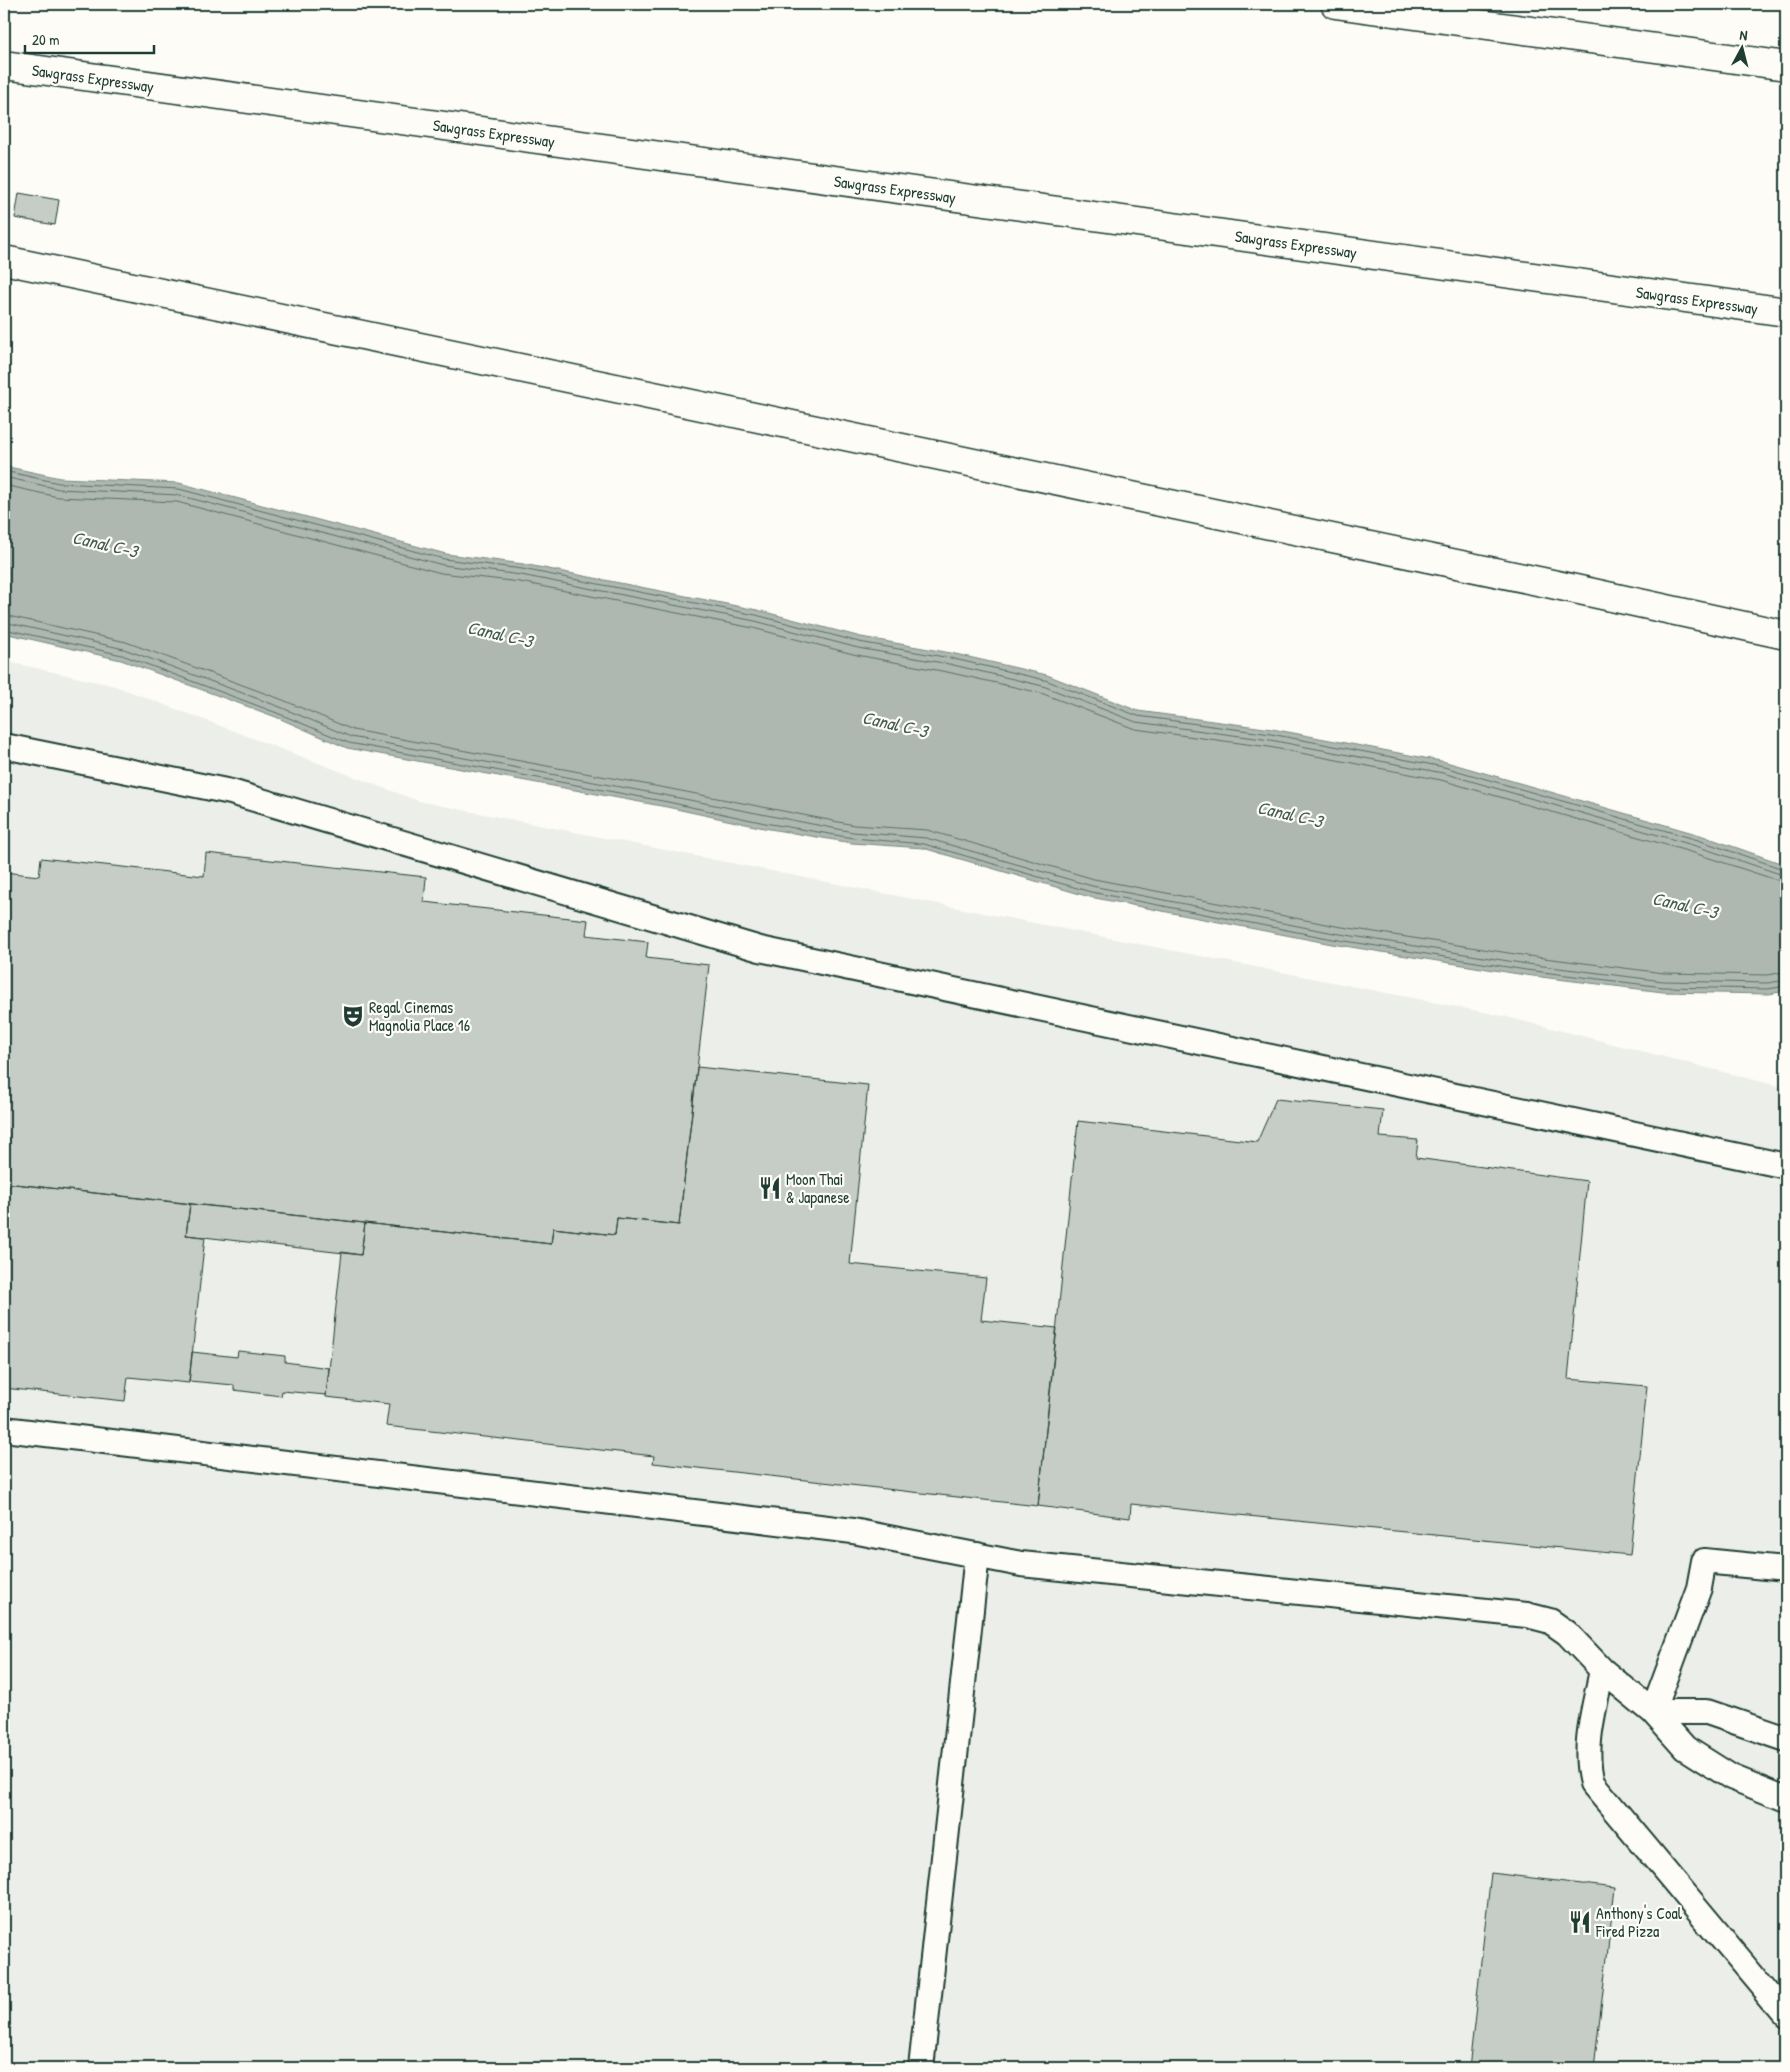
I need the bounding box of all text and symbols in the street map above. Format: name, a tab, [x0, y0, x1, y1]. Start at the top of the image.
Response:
scale bar	[25, 22, 154, 54]
north arrow	[1718, 22, 1768, 72]
text: N	[1739, 25, 1749, 45]
text: 20 m	[32, 29, 59, 50]
street label: Sawgrass Expressway	[31, 59, 156, 97]
street label: Sawgrass Expressway	[432, 114, 557, 152]
street label: Sawgrass Expressway	[833, 170, 958, 208]
street label: Sawgrass Expressway	[1234, 225, 1359, 263]
street label: Sawgrass Expressway	[1635, 281, 1760, 319]
water label: Canal C-3	[70, 524, 142, 564]
water label: Canal C-3	[465, 614, 537, 654]
water label: Canal C-3	[860, 704, 932, 744]
water label: Canal C-3	[1255, 794, 1327, 834]
water label: Canal C-3	[1650, 885, 1722, 925]
place label: Regal Cinemas Magnolia Place 16	[369, 996, 470, 1036]
theatre icon: Regal Cinemas Magnolia Place 16	[340, 1003, 366, 1029]
place label: Moon Thai & Japanese	[786, 1168, 850, 1208]
restaurant icon: Moon Thai & Japanese	[757, 1175, 783, 1201]
place label: Anthony's Coal Fired Pizza	[1595, 1902, 1683, 1942]
restaurant icon: Anthony's Coal Fired Pizza	[1567, 1909, 1593, 1935]

